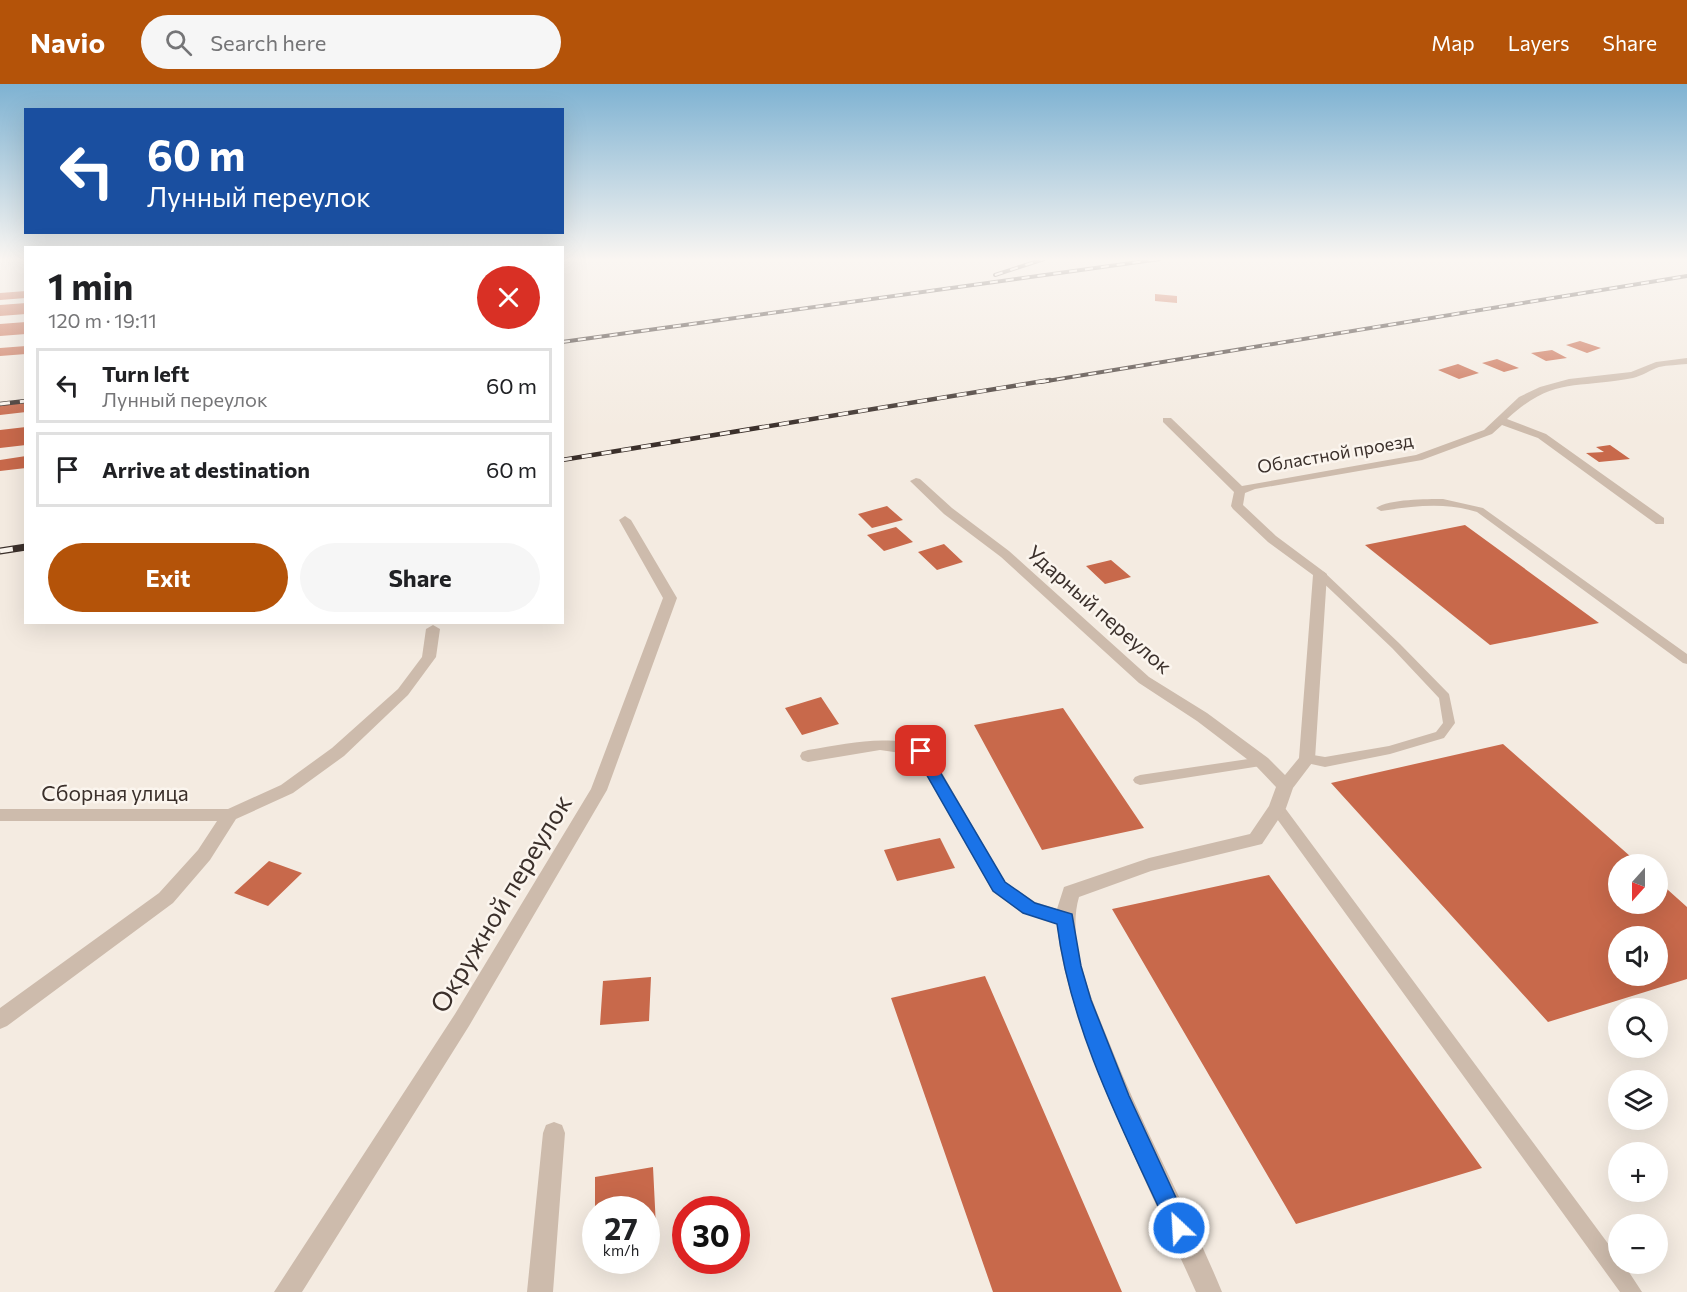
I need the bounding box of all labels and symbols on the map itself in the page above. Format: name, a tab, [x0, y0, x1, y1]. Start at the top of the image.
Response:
street label: Областной проезд	[1255, 428, 1415, 478]
street label: Ударный переулок	[1023, 540, 1177, 678]
pin	[895, 725, 946, 776]
street label: Сборная улица	[41, 780, 189, 805]
street label: Окружной переулок	[423, 788, 577, 1017]
north arrow	[1608, 854, 1668, 914]
speed limit sign: 30	[672, 1196, 750, 1274]
position arrow	[1147, 1196, 1211, 1260]

